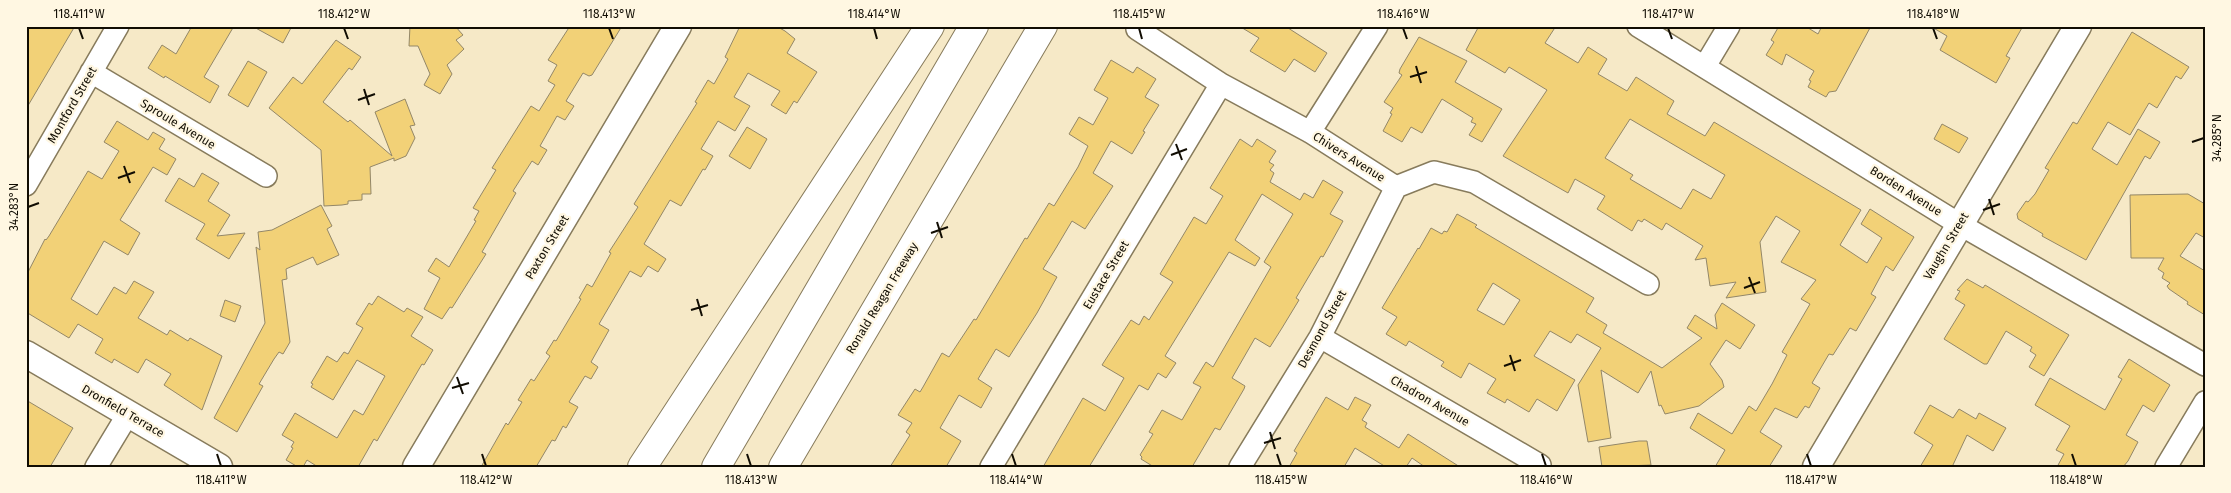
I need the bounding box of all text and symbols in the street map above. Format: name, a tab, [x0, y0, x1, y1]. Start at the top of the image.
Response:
text: 118.411°W	[53, 7, 105, 21]
text: 118.412°W	[318, 7, 370, 21]
text: 118.413°W	[583, 7, 635, 21]
text: 118.414°W	[848, 7, 900, 21]
text: 118.415°W	[1113, 7, 1165, 21]
text: 118.416°W	[1377, 7, 1429, 21]
text: 118.417°W	[1642, 7, 1694, 21]
text: 118.418°W	[1906, 7, 1960, 21]
street label: Montford Street	[44, 64, 100, 146]
street label: Sproule Avenue	[138, 96, 218, 152]
text: 34.285°N	[2210, 114, 2224, 162]
street label: Chivers Avenue	[1310, 129, 1388, 185]
street label: Borden Avenue	[1867, 163, 1945, 219]
text: 34.283°N	[7, 183, 21, 231]
street label: Vaughn Street	[1920, 209, 1972, 282]
street label: Paxton Street	[522, 212, 572, 282]
street label: Eustace Street	[1080, 238, 1132, 312]
street label: Ronald Reagan Freeway	[843, 240, 921, 356]
street label: Desmond Street	[1295, 287, 1350, 370]
street label: Chadron Avenue	[1388, 373, 1472, 429]
street label: Dronfield Terrace	[79, 382, 167, 440]
text: 118.411°W	[195, 473, 247, 487]
text: 118.412°W	[460, 473, 512, 487]
text: 118.413°W	[725, 473, 777, 487]
text: 118.414°W	[990, 473, 1042, 487]
text: 118.415°W	[1255, 473, 1307, 487]
text: 118.416°W	[1520, 473, 1572, 487]
text: 118.417°W	[1785, 473, 1837, 487]
text: 118.418°W	[2049, 473, 2103, 487]

